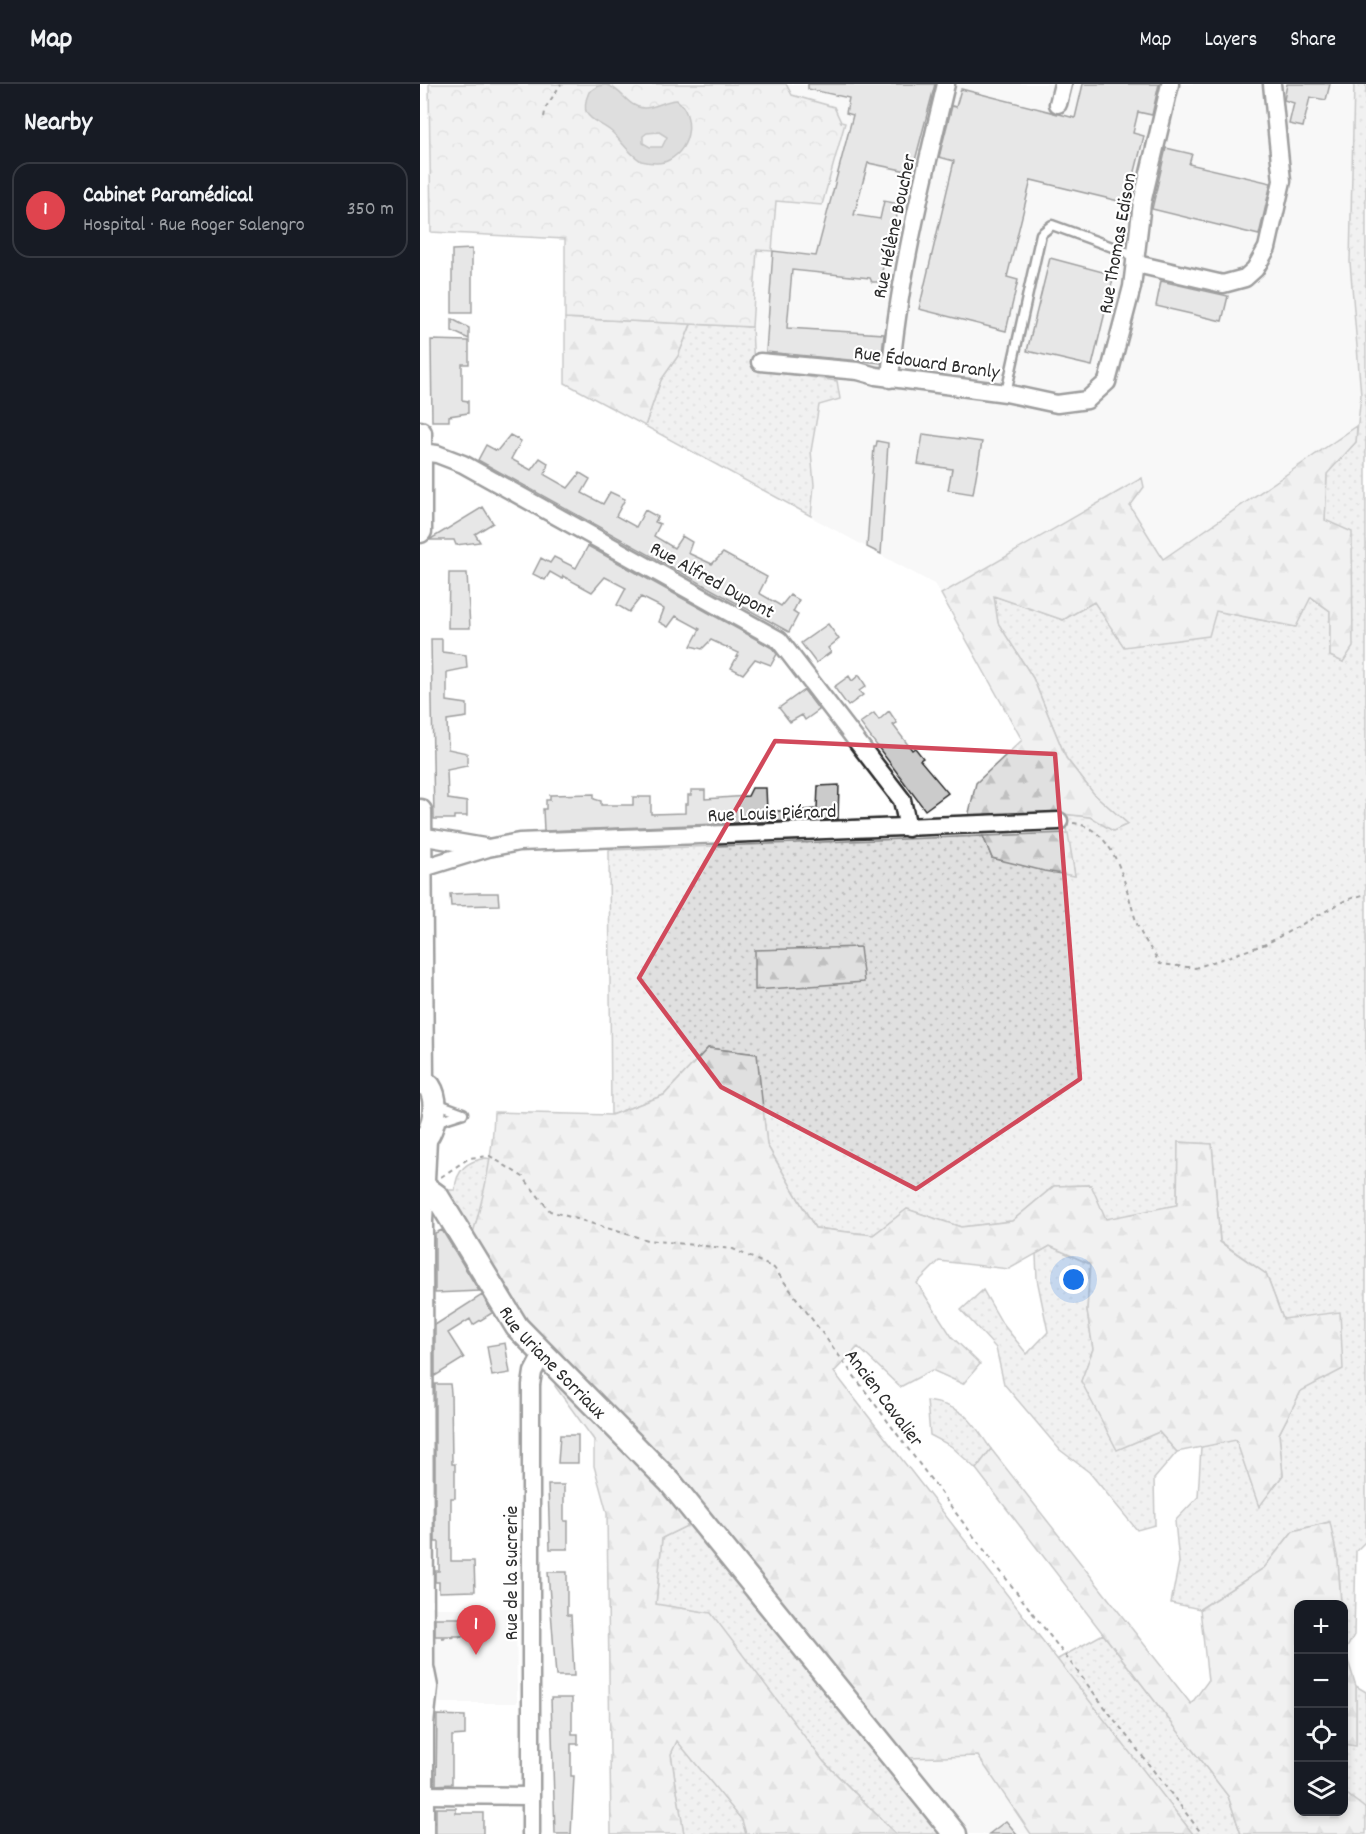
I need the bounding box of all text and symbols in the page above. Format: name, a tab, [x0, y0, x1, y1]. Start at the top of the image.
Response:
text: Map	[30, 21, 72, 61]
text: Map	[1140, 26, 1171, 56]
text: Layers	[1204, 26, 1257, 56]
text: Share	[1290, 26, 1336, 56]
text: Nearby	[24, 105, 92, 142]
street label: Rue Hélène Boucher	[867, 151, 925, 301]
street label: Rue Thomas Edison	[1093, 171, 1145, 316]
text: Cabinet Paramédical	[83, 181, 253, 212]
text: 1	[43, 196, 48, 224]
text: 350 m	[347, 196, 394, 224]
text: Hospital · Rue Roger Salengro	[83, 212, 305, 240]
street label: Rue Édouard Branly	[852, 340, 1002, 388]
street label: Rue Alfred Dupont	[644, 536, 779, 627]
street label: Rue Louis Piérard	[707, 799, 837, 831]
your location	[1059, 1265, 1088, 1294]
street label: Rue Uriane Sorriaux	[490, 1301, 612, 1427]
street label: Ancien Cavalier	[836, 1344, 929, 1454]
street label: Rue de la Sucrerie	[499, 1505, 527, 1640]
map controls	[1294, 1600, 1348, 1816]
button: +	[1294, 1600, 1348, 1654]
pin: 1	[456, 1606, 496, 1655]
button: −	[1294, 1654, 1348, 1708]
button: locate	[1294, 1708, 1348, 1762]
button: layers	[1294, 1762, 1348, 1816]

